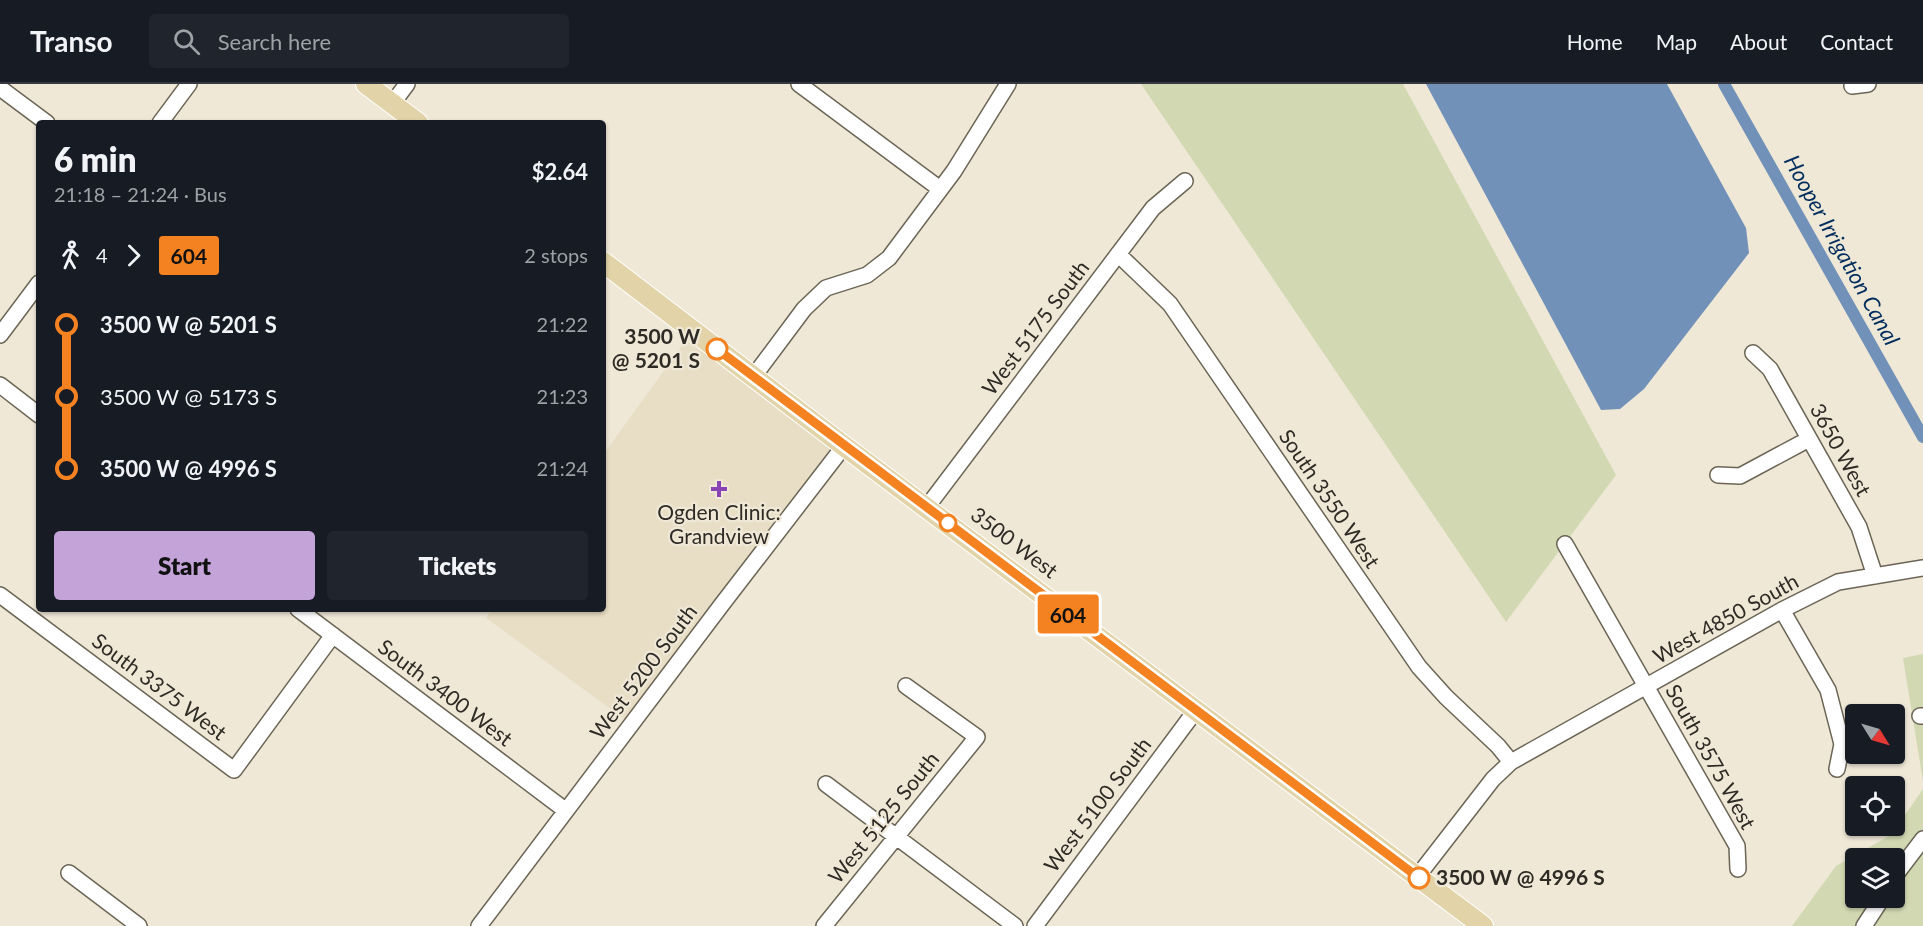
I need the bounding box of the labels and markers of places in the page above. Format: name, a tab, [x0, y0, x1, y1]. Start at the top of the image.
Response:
place label: 3500 W @ 5201 S	[612, 323, 700, 372]
marker: 3500 W @ 5201 S	[706, 338, 728, 360]
marker: Ogden Clinic: Grandview	[710, 480, 728, 498]
place label: Ogden Clinic: Grandview	[657, 499, 781, 548]
unlabelled marker	[939, 514, 957, 532]
place label: 3500 W @ 4996 S	[1436, 864, 1605, 889]
marker: 3500 W @ 4996 S	[1408, 867, 1430, 889]

